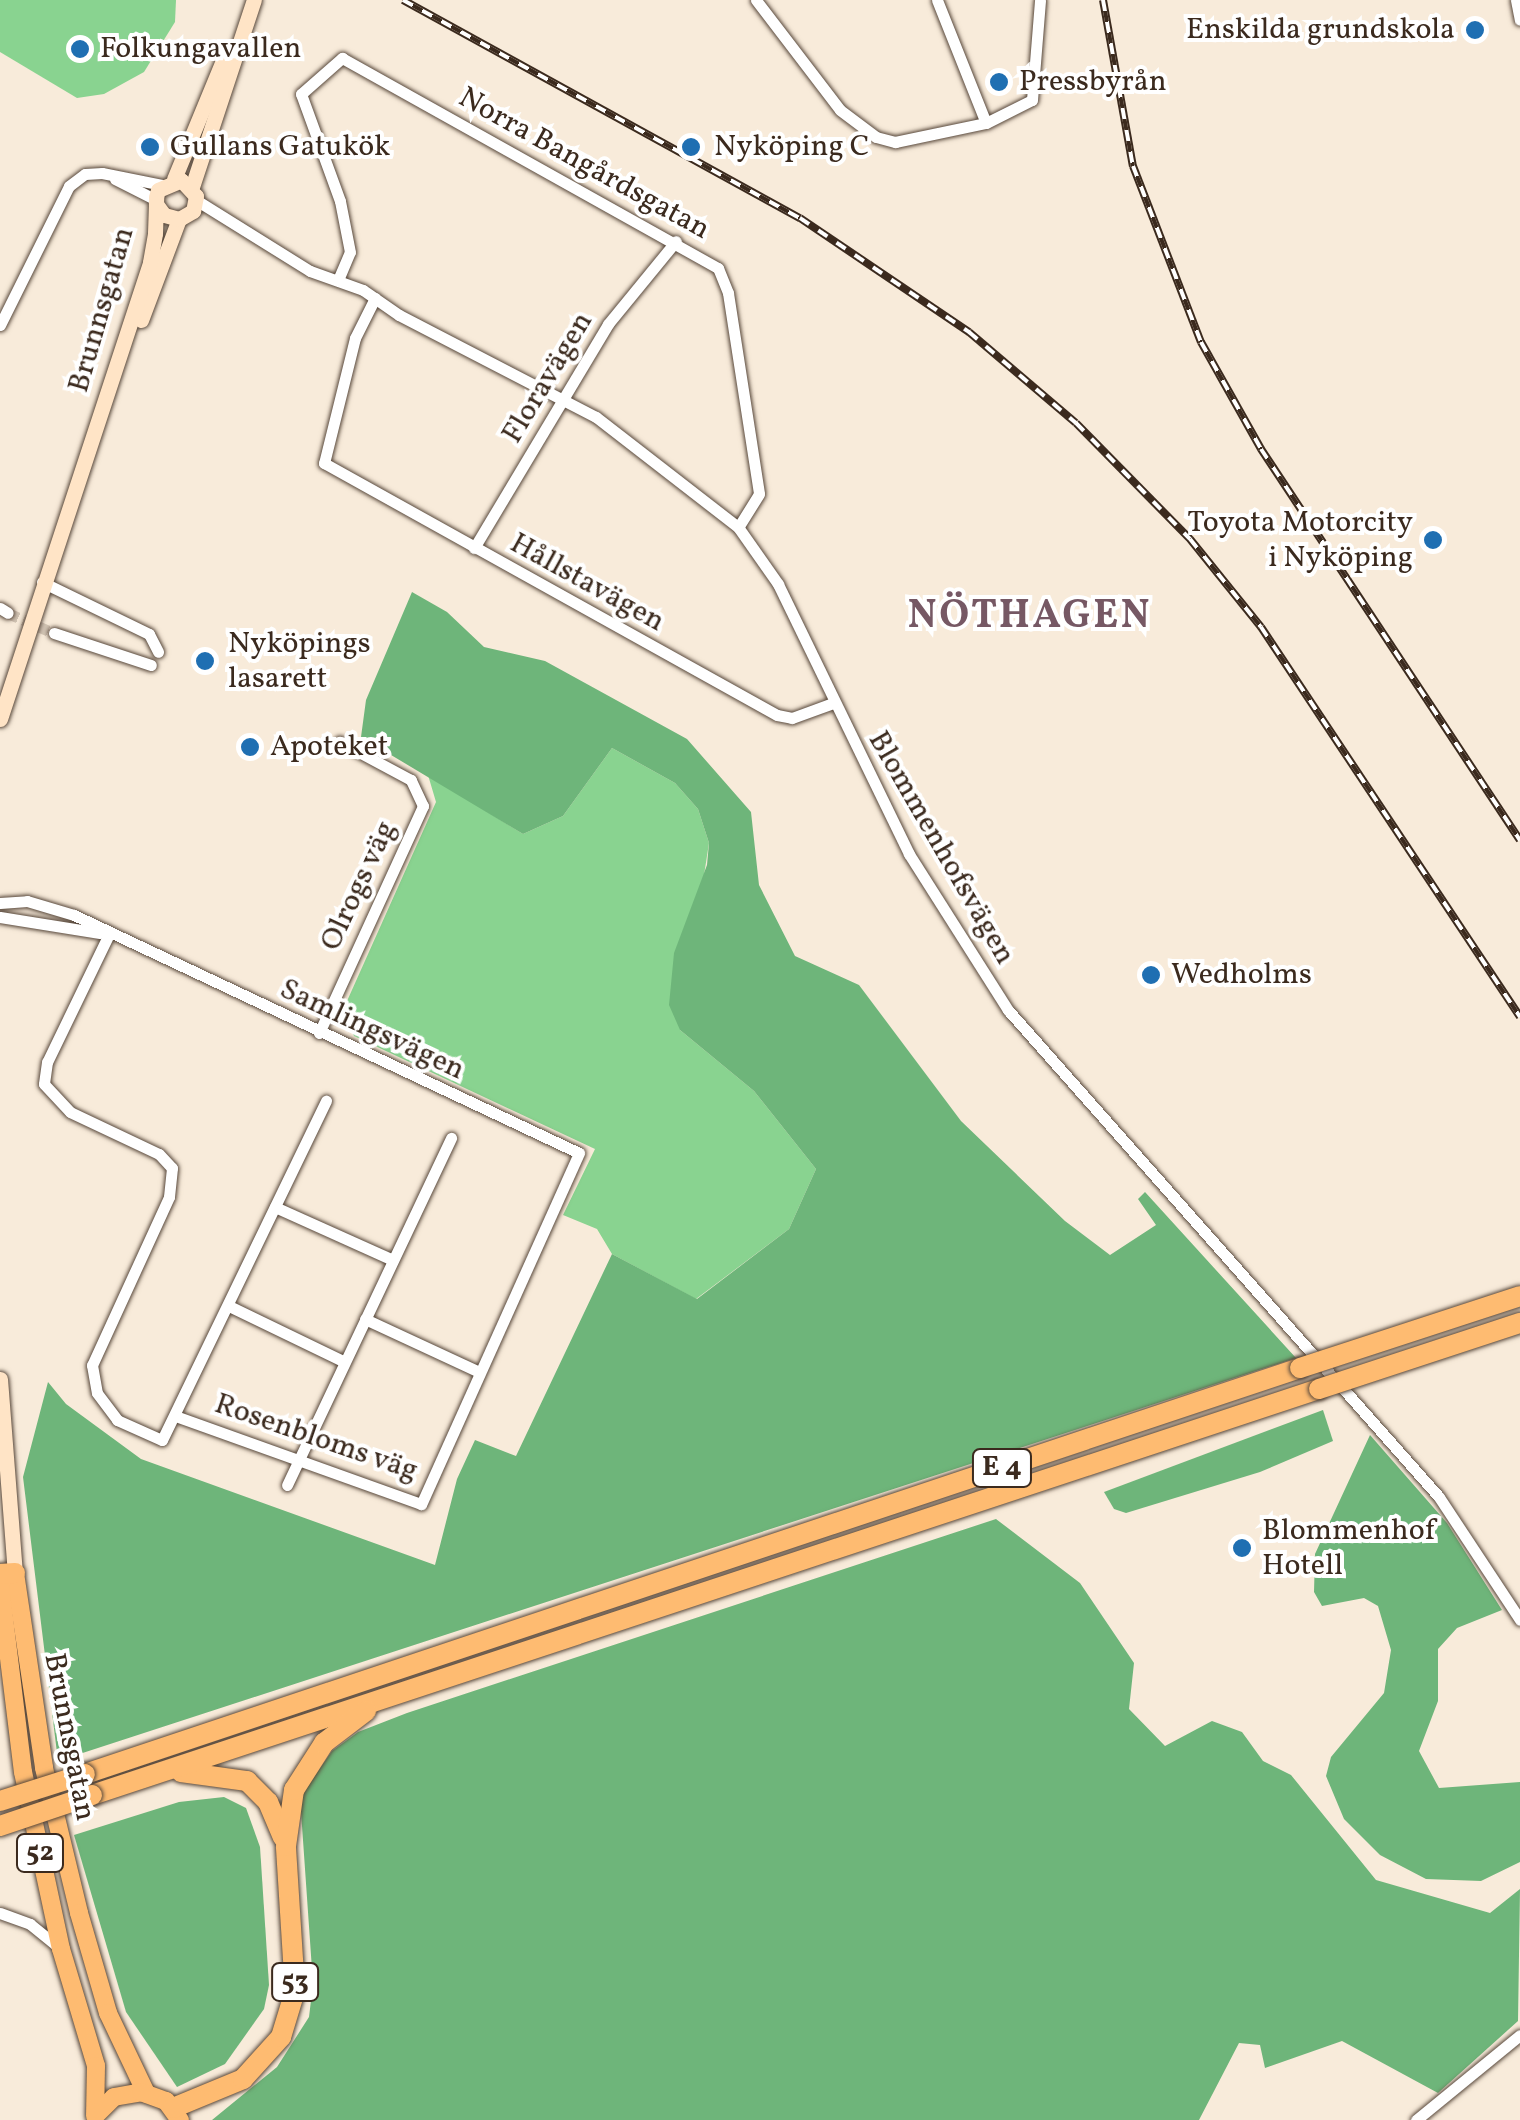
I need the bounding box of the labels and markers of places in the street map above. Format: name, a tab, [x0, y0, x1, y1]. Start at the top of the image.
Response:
place label: Enskilda grundskola	[1186, 12, 1455, 48]
marker: Enskilda grundskola	[1464, 19, 1486, 41]
place label: Folkungavallen	[100, 31, 301, 67]
marker: Folkungavallen	[69, 38, 91, 60]
place label: Pressbyrån	[1019, 64, 1167, 100]
marker: Pressbyrån	[988, 71, 1010, 93]
place label: Gullans Gatukök	[170, 129, 390, 165]
place label: Nyköping C	[714, 129, 869, 165]
marker: Nyköping C	[678, 134, 704, 160]
marker: Gullans Gatukök	[139, 136, 161, 158]
place label: Toyota Motorcity i Nyköping	[1187, 505, 1413, 576]
marker: Toyota Motorcity i Nyköping	[1422, 529, 1444, 551]
place label: Nyköpings lasarett	[228, 626, 371, 696]
marker: Nyköpings lasarett	[192, 648, 218, 674]
place label: Apoteket	[270, 729, 388, 765]
marker: Apoteket	[239, 736, 261, 758]
place label: Wedholms	[1171, 957, 1312, 993]
marker: Wedholms	[1140, 964, 1162, 986]
place label: Blommenhof Hotell	[1262, 1513, 1435, 1584]
marker: Blommenhof Hotell	[1231, 1537, 1253, 1559]

